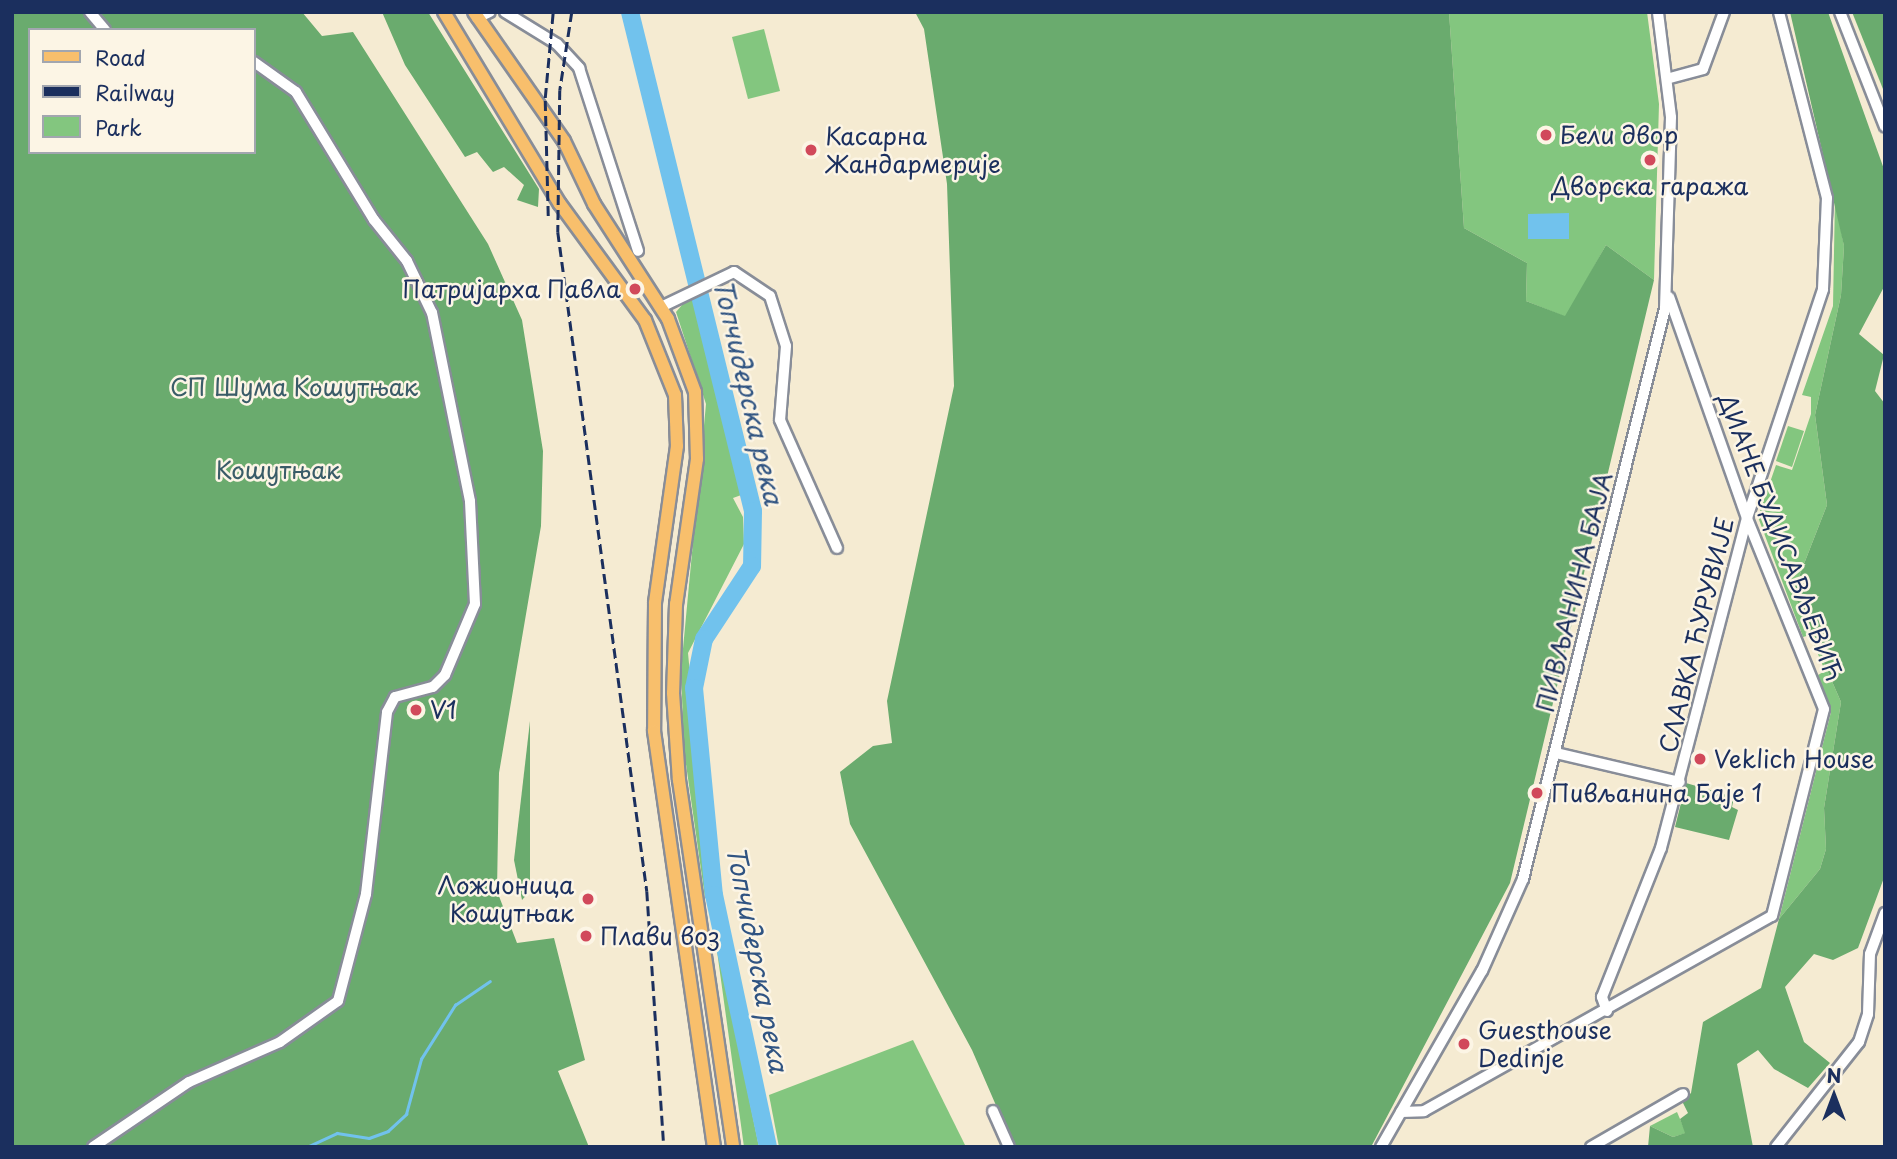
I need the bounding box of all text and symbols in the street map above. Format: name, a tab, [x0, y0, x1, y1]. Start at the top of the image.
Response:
legend	[28, 28, 256, 154]
text: Road	[95, 41, 146, 73]
text: Railway	[95, 76, 175, 108]
text: Park	[95, 111, 142, 143]
place label: Бели двор	[1560, 121, 1679, 149]
place label: Касарна Жандармерије	[825, 122, 1001, 178]
marker: Бели двор	[1538, 127, 1554, 143]
marker: Касарна Жандармерије	[803, 142, 819, 158]
marker: Дворска гаража	[1642, 152, 1658, 168]
place label: Дворска гаража	[1551, 172, 1749, 200]
place label: Патријарха Павла	[403, 275, 621, 303]
water label: Топчидерска река	[708, 275, 790, 509]
marker: Патријарха Павла	[627, 281, 643, 297]
park label: СП Шума Кошутњак	[168, 373, 420, 401]
street label: ДИАНЕ БУДИСАВЉЕВИЋ	[1712, 388, 1850, 686]
park label: Кошутњак	[216, 456, 340, 484]
street label: ПИВЉАНИНА БАЈА	[1530, 469, 1618, 715]
street label: СЛАВКА ЋУРУВИЈЕ	[1653, 514, 1739, 756]
place label: V1	[430, 696, 457, 724]
marker: V1	[408, 702, 424, 718]
place label: Veklich House	[1714, 745, 1874, 773]
marker: Veklich House	[1692, 751, 1708, 767]
place label: Пивљанина Баје 1	[1551, 779, 1765, 807]
marker: Пивљанина Баје 1	[1529, 785, 1545, 801]
water label: Топчидерска река	[720, 841, 796, 1077]
place label: Ложионица Кошутњак	[438, 871, 574, 927]
marker: Ложионица Кошутњак	[580, 891, 596, 907]
place label: Плави воз	[600, 922, 722, 950]
marker: Плави воз	[578, 928, 594, 944]
place label: Guesthouse Dedinje	[1478, 1016, 1612, 1072]
marker: Guesthouse Dedinje	[1456, 1036, 1472, 1052]
north arrow	[1799, 1061, 1869, 1131]
text: N	[1826, 1061, 1842, 1089]

